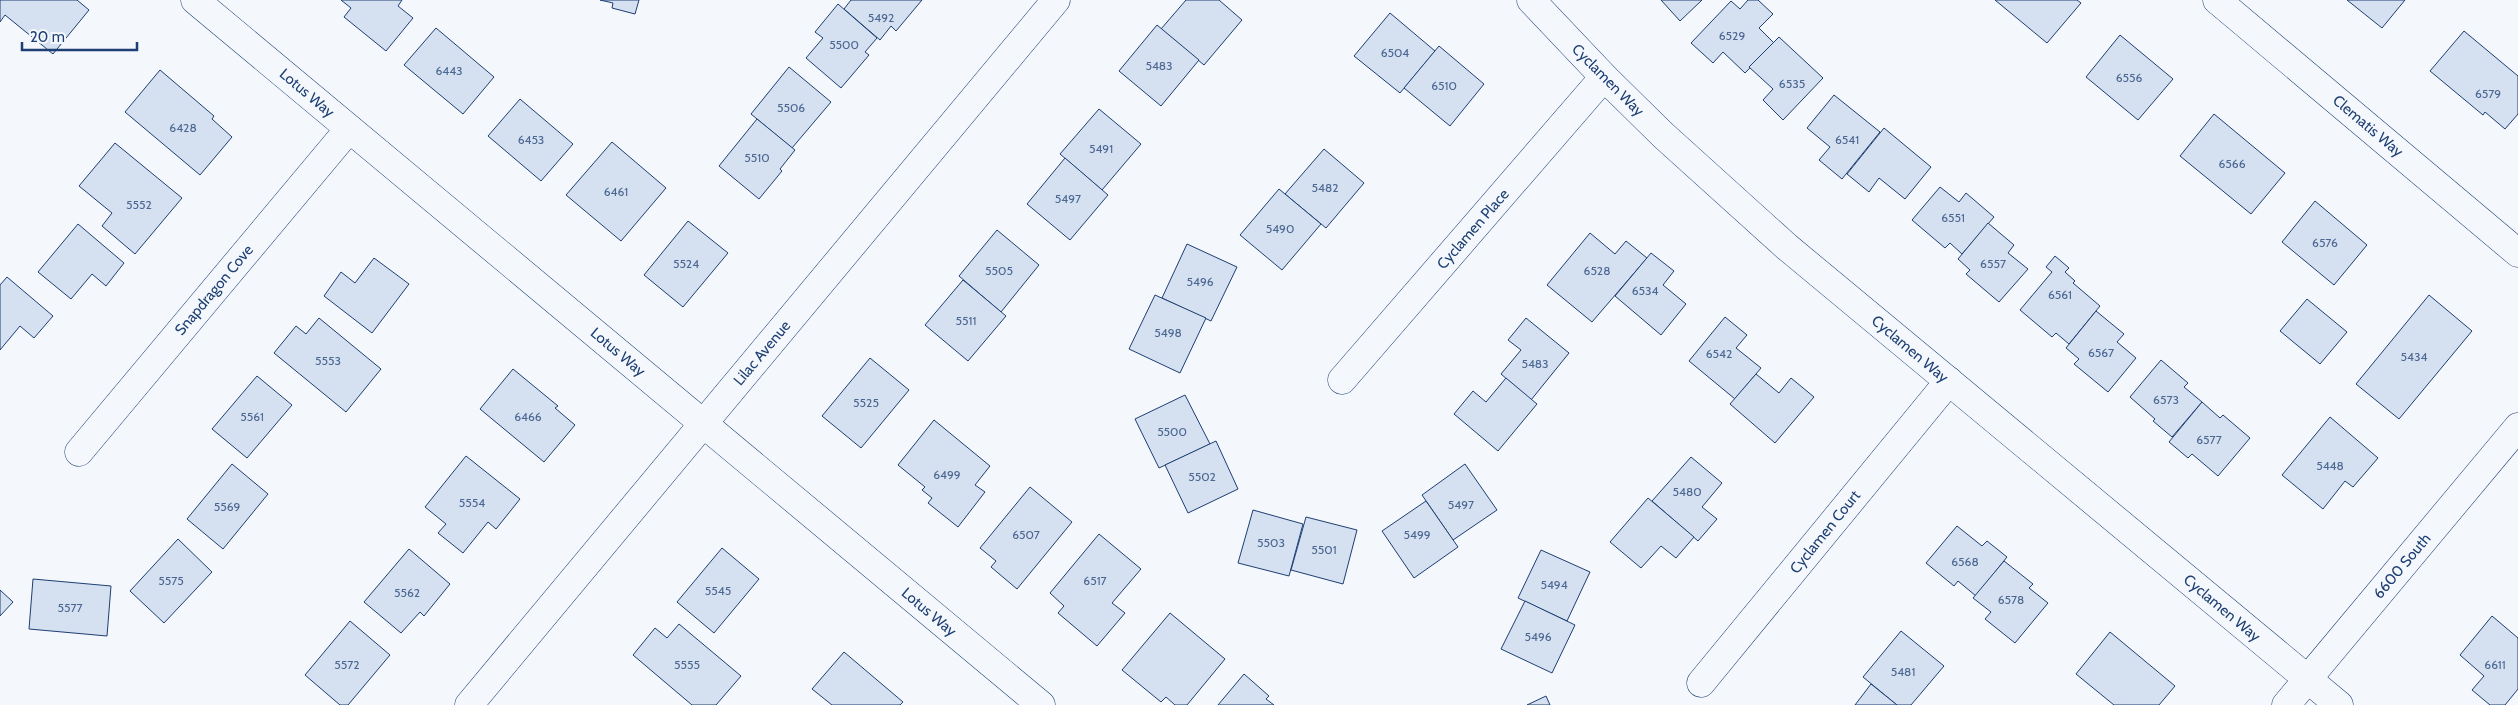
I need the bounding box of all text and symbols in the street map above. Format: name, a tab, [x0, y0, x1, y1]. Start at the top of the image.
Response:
house number: 5492	[868, 10, 894, 25]
scale bar	[22, 20, 138, 52]
text: 20 m	[30, 28, 65, 46]
house number: 6529	[1719, 28, 1745, 43]
house number: 5500	[829, 37, 859, 52]
street label: Cyclamen Way	[1568, 40, 1648, 120]
house number: 6504	[1381, 45, 1409, 60]
house number: 5483	[1145, 58, 1173, 73]
house number: 6443	[435, 63, 463, 78]
street label: Lotus Way	[276, 65, 338, 121]
house number: 6556	[2116, 70, 2142, 85]
house number: 6535	[1779, 76, 1805, 91]
house number: 6510	[1431, 78, 1457, 93]
house number: 6579	[2475, 86, 2501, 101]
street label: Clematis Way	[2329, 91, 2407, 161]
house number: 5506	[777, 100, 805, 115]
house number: 6428	[169, 120, 197, 135]
house number: 6453	[518, 132, 544, 147]
house number: 6541	[1835, 132, 1859, 147]
house number: 5491	[1089, 141, 1113, 156]
house number: 5510	[744, 150, 770, 165]
house number: 6566	[2219, 156, 2246, 171]
house number: 5482	[1312, 180, 1339, 195]
house number: 6461	[604, 184, 628, 199]
street label: Cyclamen Place	[1433, 185, 1513, 273]
house number: 5497	[1055, 191, 1081, 206]
house number: 5552	[126, 197, 152, 212]
house number: 6551	[1941, 210, 1965, 225]
house number: 5490	[1266, 221, 1294, 236]
house number: 6576	[2312, 235, 2338, 250]
street label: Snapdragon Cove	[171, 241, 257, 339]
house number: 5524	[673, 256, 699, 271]
house number: 6557	[1980, 256, 2006, 271]
house number: 5505	[985, 263, 1013, 278]
house number: 6528	[1584, 263, 1610, 278]
house number: 5496	[1186, 274, 1214, 289]
house number: 6534	[1632, 283, 1658, 298]
house number: 6561	[2048, 287, 2072, 302]
street label: Cyclamen Way	[1868, 312, 1952, 387]
house number: 5511	[956, 313, 976, 328]
street label: Lilac Avenue	[730, 317, 795, 389]
street label: Lotus Way	[587, 324, 649, 380]
house number: 5498	[1154, 325, 1182, 340]
house number: 6567	[2088, 345, 2114, 360]
house number: 6542	[1706, 346, 1732, 361]
house number: 5434	[2401, 349, 2427, 364]
house number: 5553	[315, 353, 341, 368]
house number: 5483	[1521, 356, 1549, 371]
house number: 6573	[2153, 392, 2179, 407]
house number: 5525	[853, 395, 879, 410]
house number: 5561	[240, 409, 264, 424]
house number: 6466	[514, 409, 542, 424]
house number: 5500	[1157, 424, 1187, 439]
house number: 6577	[2196, 432, 2222, 447]
house number: 5448	[2316, 458, 2344, 473]
house number: 6499	[933, 467, 961, 482]
house number: 5502	[1188, 469, 1216, 484]
house number: 5480	[1672, 484, 1702, 499]
street label: Cyclamen Court	[1786, 487, 1864, 577]
house number: 5554	[459, 495, 485, 510]
house number: 5497	[1448, 497, 1474, 512]
house number: 5569	[214, 499, 240, 514]
house number: 6507	[1012, 527, 1040, 542]
house number: 5499	[1403, 527, 1431, 542]
street label: 6600 South	[2370, 530, 2434, 602]
house number: 5503	[1257, 535, 1285, 550]
house number: 5501	[1311, 542, 1337, 557]
house number: 6568	[1951, 554, 1979, 569]
street label: Cyclamen Way	[2180, 571, 2264, 646]
house number: 5575	[158, 573, 184, 588]
house number: 6517	[1083, 573, 1107, 588]
house number: 5494	[1540, 577, 1568, 592]
house number: 5545	[705, 583, 731, 598]
street label: Lotus Way	[898, 584, 960, 640]
house number: 5562	[394, 585, 420, 600]
house number: 6578	[1998, 592, 2024, 607]
house number: 5577	[57, 600, 83, 615]
house number: 5496	[1524, 629, 1552, 644]
house number: 5572	[334, 657, 360, 672]
house number: 5555	[674, 657, 700, 672]
house number: 6611	[2484, 657, 2506, 672]
house number: 5481	[1891, 664, 1915, 679]

